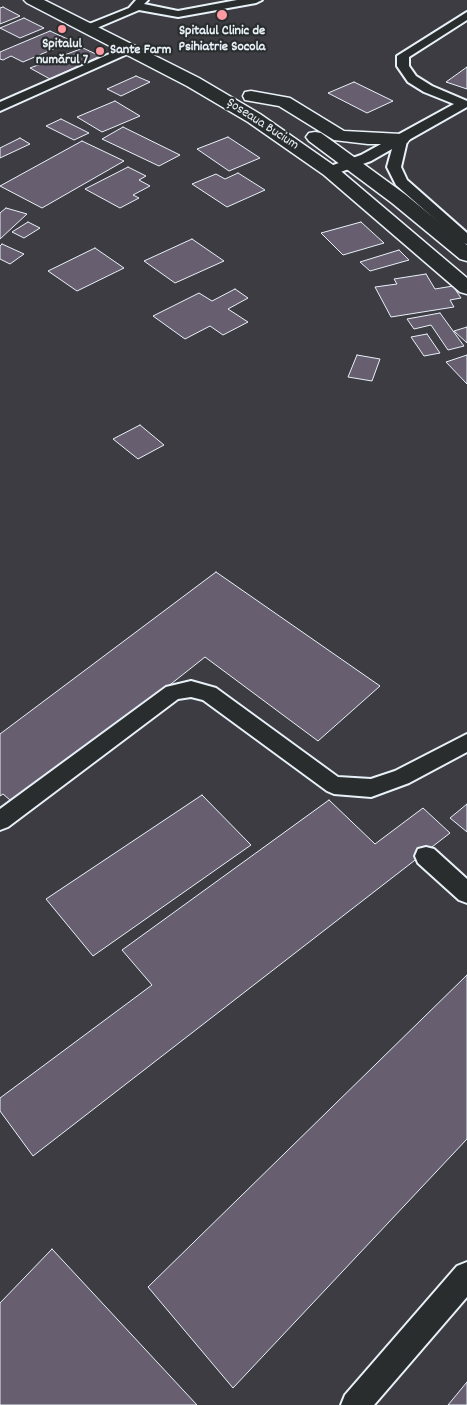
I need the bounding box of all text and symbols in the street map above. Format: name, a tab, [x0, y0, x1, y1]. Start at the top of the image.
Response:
marker: Spitalul Clinic de Psihiatrie Socola	[215, 8, 229, 22]
marker: Spitalul numărul 7	[56, 23, 68, 35]
place label: Spitalul Clinic de Psihiatrie Socola	[179, 24, 265, 56]
place label: Spitalul numărul 7	[36, 37, 88, 70]
place label: Sante Farm	[110, 43, 171, 59]
marker: Sante Farm	[94, 45, 106, 57]
street label: Șoseaua Bucium	[223, 95, 301, 155]

